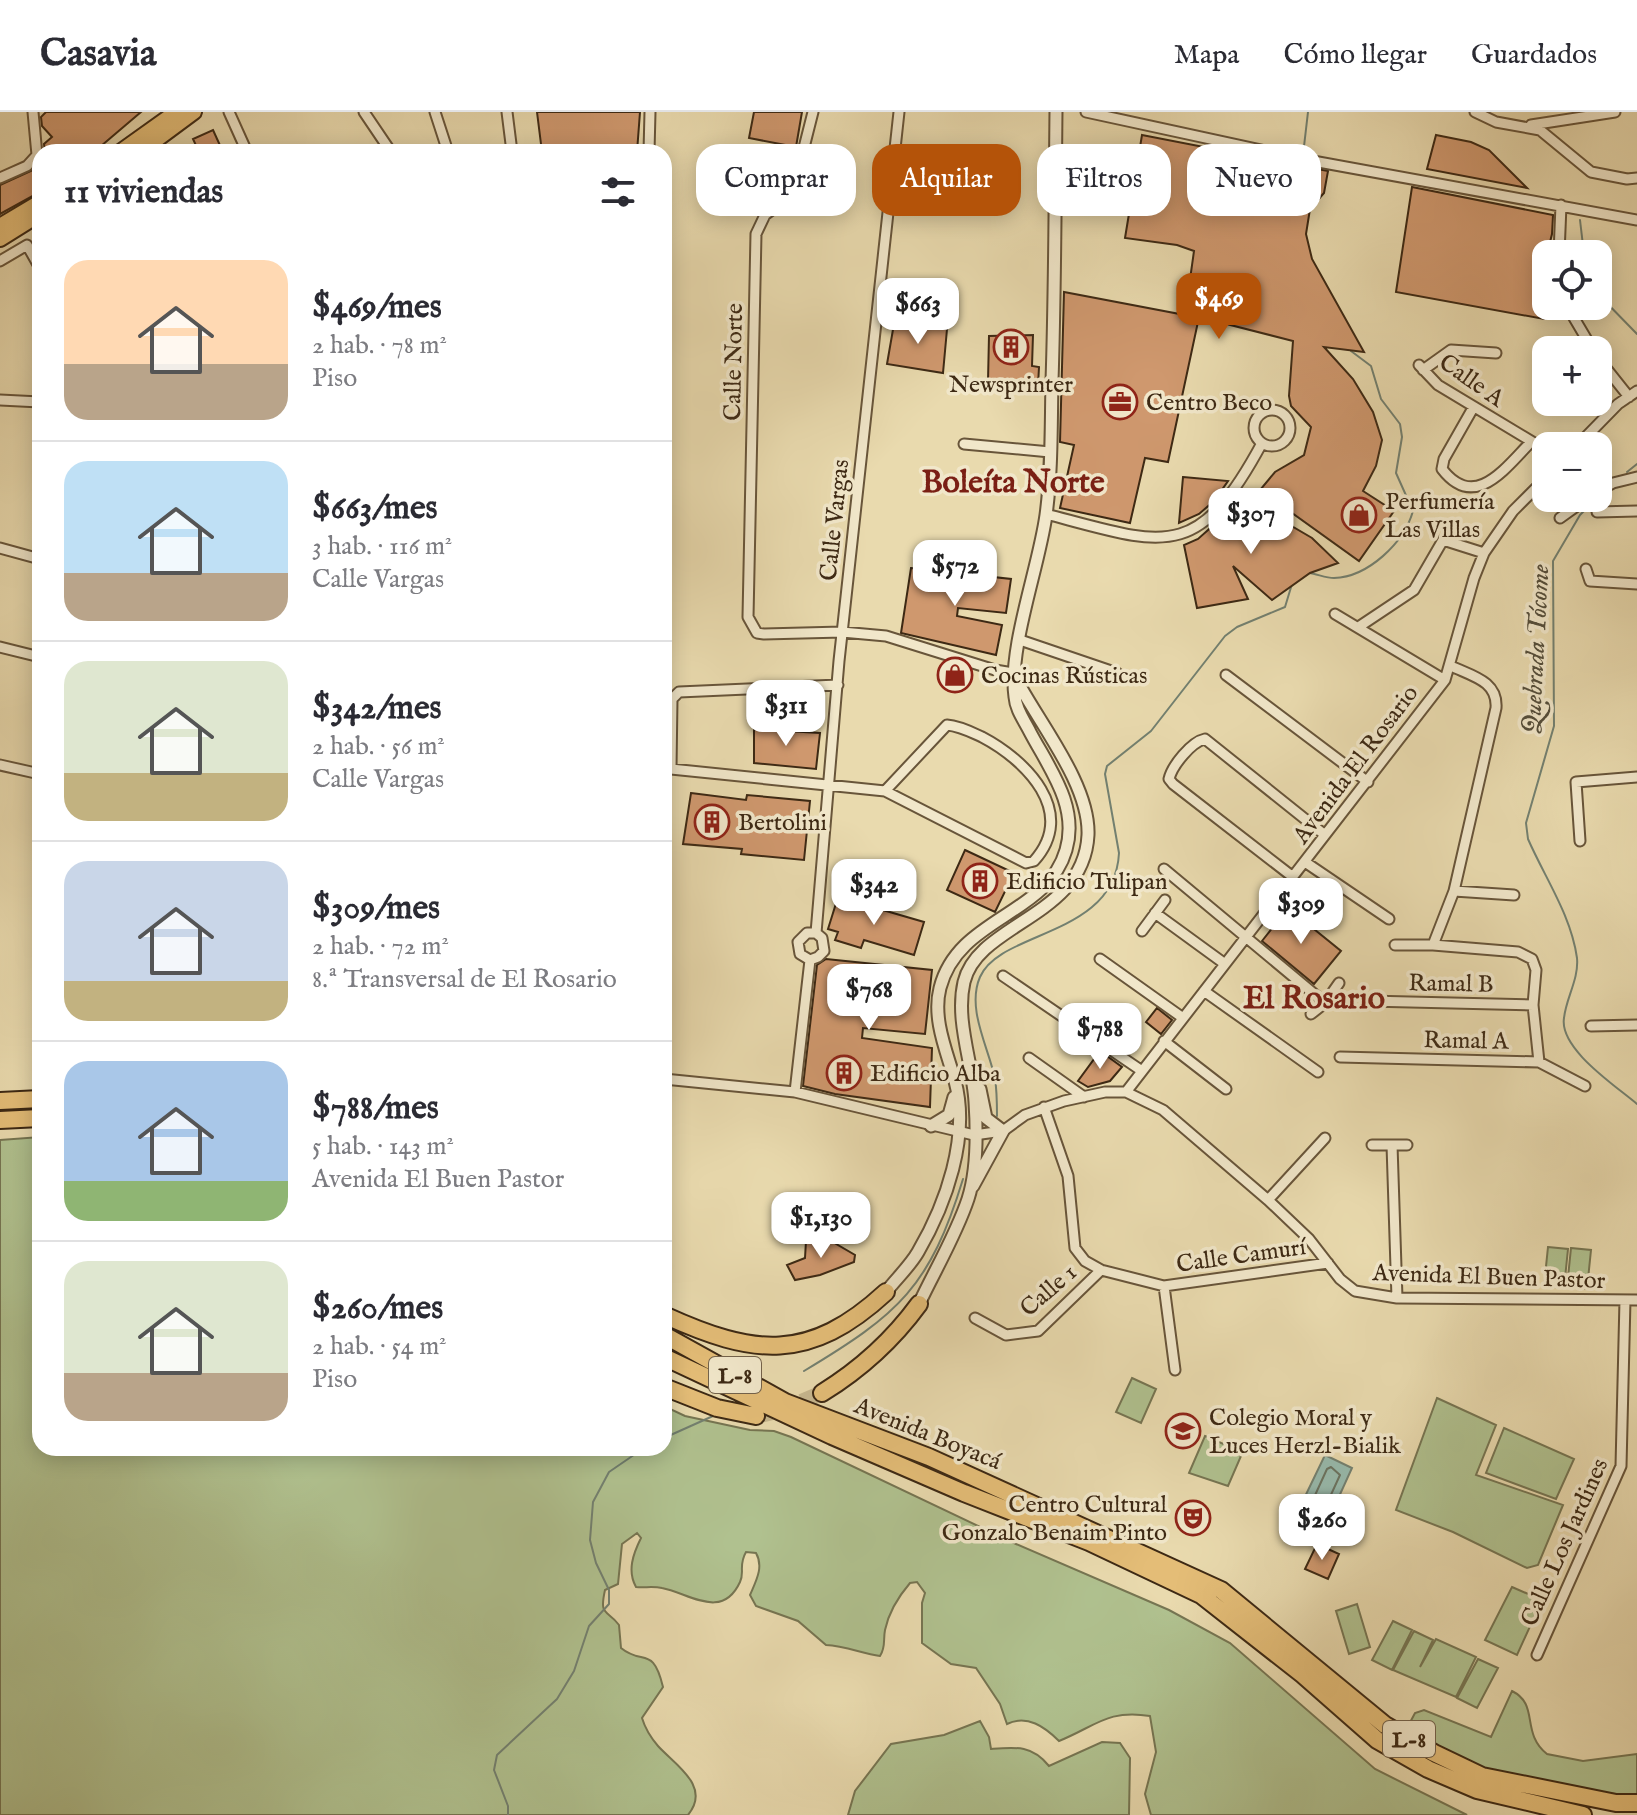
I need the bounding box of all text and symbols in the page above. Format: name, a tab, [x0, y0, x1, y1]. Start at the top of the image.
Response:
text: Casavia	[40, 31, 156, 79]
text: Mapa	[1174, 38, 1239, 73]
text: Cómo llegar	[1283, 38, 1427, 73]
text: Guardados	[1471, 38, 1597, 73]
chip: Comprar	[696, 144, 856, 216]
chip: Alquilar	[872, 144, 1021, 216]
chip: Filtros	[1037, 144, 1171, 216]
chip: Nuevo	[1187, 144, 1321, 216]
icon: filters	[596, 170, 640, 214]
text: 11 viviendas	[64, 171, 223, 214]
map controls	[1532, 240, 1612, 512]
button: locate	[1532, 240, 1612, 320]
pin: $469	[1172, 273, 1266, 341]
pin: $663	[871, 278, 965, 346]
text: $469	[1194, 282, 1244, 315]
text: $469/mes	[312, 286, 442, 329]
text: $663	[895, 287, 941, 320]
icon: home	[128, 292, 224, 388]
street label: Calle Norte	[718, 303, 751, 421]
building icon: Newsprinter	[992, 328, 1030, 366]
text: 2 hab. · 78 m²	[312, 329, 447, 362]
button: +	[1532, 336, 1612, 416]
street label: Calle A	[1432, 348, 1511, 415]
text: Piso	[312, 362, 357, 395]
place label: Newsprinter	[949, 370, 1073, 401]
office icon: Centro Beco	[1101, 383, 1139, 421]
place label: Centro Beco	[1146, 388, 1272, 419]
button: −	[1532, 432, 1612, 512]
street label: Calle Vargas	[814, 458, 857, 582]
district label: Boleíta Norte	[921, 463, 1105, 504]
text: $663/mes	[312, 487, 438, 530]
place label: Perfumería Las Villas	[1385, 487, 1495, 546]
pin: $307	[1204, 488, 1298, 556]
icon: home	[128, 493, 224, 589]
shop icon: Perfumería Las Villas	[1340, 496, 1378, 534]
text: $307	[1226, 497, 1276, 530]
text: 3 hab. · 116 m²	[312, 530, 452, 563]
pin: $572	[908, 540, 1002, 608]
text: $572	[931, 549, 979, 582]
text: Calle Vargas	[312, 563, 444, 596]
water label: Quebrada Tócome	[1516, 563, 1557, 735]
shop icon: Cocinas Rústicas	[936, 656, 974, 694]
place label: Cocinas Rústicas	[981, 661, 1147, 692]
street label: Avenida El Rosario	[1286, 679, 1426, 851]
pin: $311	[739, 680, 833, 748]
text: $342/mes	[312, 687, 441, 730]
text: $311	[764, 689, 808, 722]
icon: home	[128, 693, 224, 789]
text: 2 hab. · 56 m²	[312, 730, 445, 763]
text: Calle Vargas	[312, 763, 444, 796]
building icon: Bertolini	[693, 803, 731, 841]
place label: Bertolini	[738, 808, 827, 839]
pin: $342	[827, 859, 921, 927]
building icon: Edificio Tulipan	[961, 862, 999, 900]
place label: Edificio Tulipan	[1006, 867, 1168, 898]
text: $342	[849, 868, 899, 901]
pin: $309	[1254, 878, 1348, 946]
text: $309/mes	[312, 887, 440, 930]
text: $309	[1277, 887, 1325, 920]
icon: home	[128, 893, 224, 989]
text: 2 hab. · 72 m²	[312, 930, 449, 963]
text: 8.ª Transversal de El Rosario	[312, 963, 617, 996]
pin: $768	[822, 964, 916, 1032]
street label: Ramal B	[1408, 968, 1494, 1001]
text: $768	[845, 973, 893, 1006]
district label: El Rosario	[1243, 979, 1385, 1020]
pin: $788	[1053, 1003, 1147, 1071]
text: $788	[1077, 1012, 1123, 1045]
street label: Ramal A	[1423, 1025, 1510, 1058]
building icon: Edificio Alba	[825, 1054, 863, 1092]
place label: Edificio Alba	[870, 1059, 1001, 1090]
text: $788/mes	[312, 1087, 439, 1130]
icon: home	[128, 1093, 224, 1189]
text: 5 hab. · 143 m²	[312, 1130, 454, 1163]
text: Avenida El Buen Pastor	[312, 1163, 564, 1196]
pin: $1,130	[756, 1192, 886, 1260]
text: $1,130	[789, 1201, 853, 1234]
street label: Calle Camurí	[1174, 1232, 1309, 1281]
street label: Calle 1	[1014, 1258, 1084, 1324]
street label: Avenida El Buen Pastor	[1371, 1258, 1606, 1297]
text: $260/mes	[312, 1287, 443, 1330]
icon: home	[128, 1293, 224, 1389]
text: 2 hab. · 54 m²	[312, 1330, 447, 1363]
road number: L-8	[709, 1357, 761, 1393]
text: Piso	[312, 1363, 357, 1396]
street label: Avenida Boyacá	[848, 1390, 1006, 1478]
place label: Colegio Moral y Luces Herzl-Bialik	[1209, 1403, 1401, 1462]
school or university icon: Colegio Moral y Luces Herzl-Bialik	[1164, 1412, 1202, 1450]
street label: Calle Los Jardines	[1514, 1454, 1616, 1631]
place label: Centro Cultural Gonzalo Benaim Pinto	[942, 1490, 1167, 1549]
pin: $260	[1275, 1494, 1369, 1562]
theatre icon: Centro Cultural Gonzalo Benaim Pinto	[1174, 1499, 1212, 1537]
text: $260	[1297, 1503, 1347, 1536]
road number: L-8	[1383, 1721, 1435, 1757]

